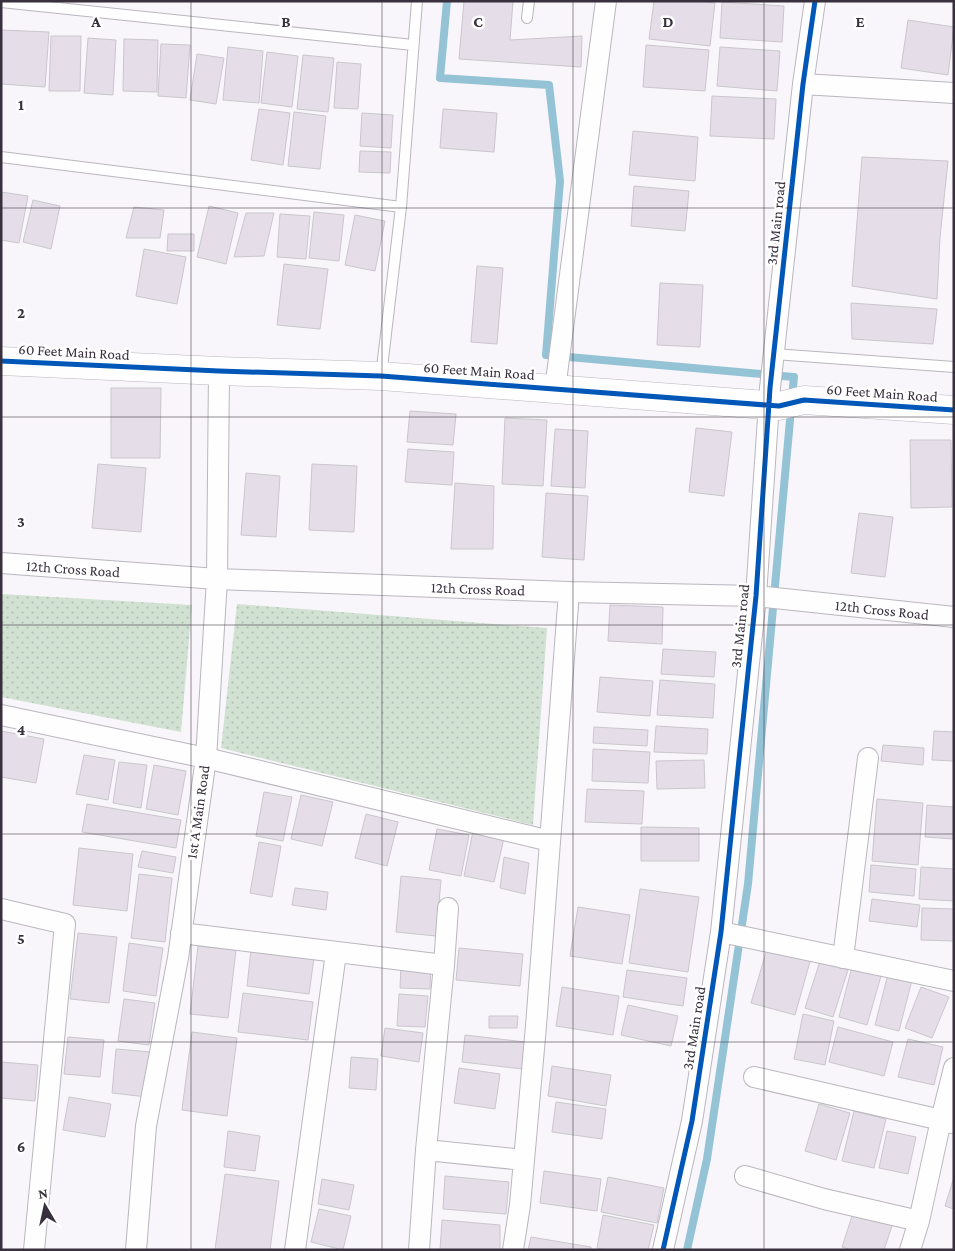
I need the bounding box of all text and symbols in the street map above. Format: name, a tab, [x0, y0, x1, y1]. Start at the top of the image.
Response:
text: A	[90, 13, 101, 30]
text: B	[281, 13, 291, 30]
text: C	[473, 13, 483, 30]
text: D	[662, 13, 674, 30]
text: E	[855, 13, 865, 30]
text: 1	[18, 96, 24, 113]
street label: 3rd Main road	[764, 180, 788, 266]
text: 2	[17, 304, 25, 321]
street label: 60 Feet Main Road	[18, 341, 130, 363]
street label: 60 Feet Main Road	[423, 359, 535, 383]
street label: 60 Feet Main Road	[826, 381, 938, 405]
text: 3	[17, 513, 25, 530]
street label: 12th Cross Road	[25, 558, 121, 580]
street label: 12th Cross Road	[431, 579, 525, 599]
street label: 3rd Main road	[728, 583, 752, 669]
street label: 12th Cross Road	[834, 597, 930, 623]
text: 4	[17, 721, 26, 738]
street label: 1st A Main Road	[183, 764, 213, 860]
text: 5	[17, 930, 25, 947]
street label: 3rd Main road	[680, 985, 709, 1071]
text: 6	[17, 1138, 25, 1155]
north arrow	[20, 1181, 70, 1231]
text: N	[37, 1184, 49, 1202]

